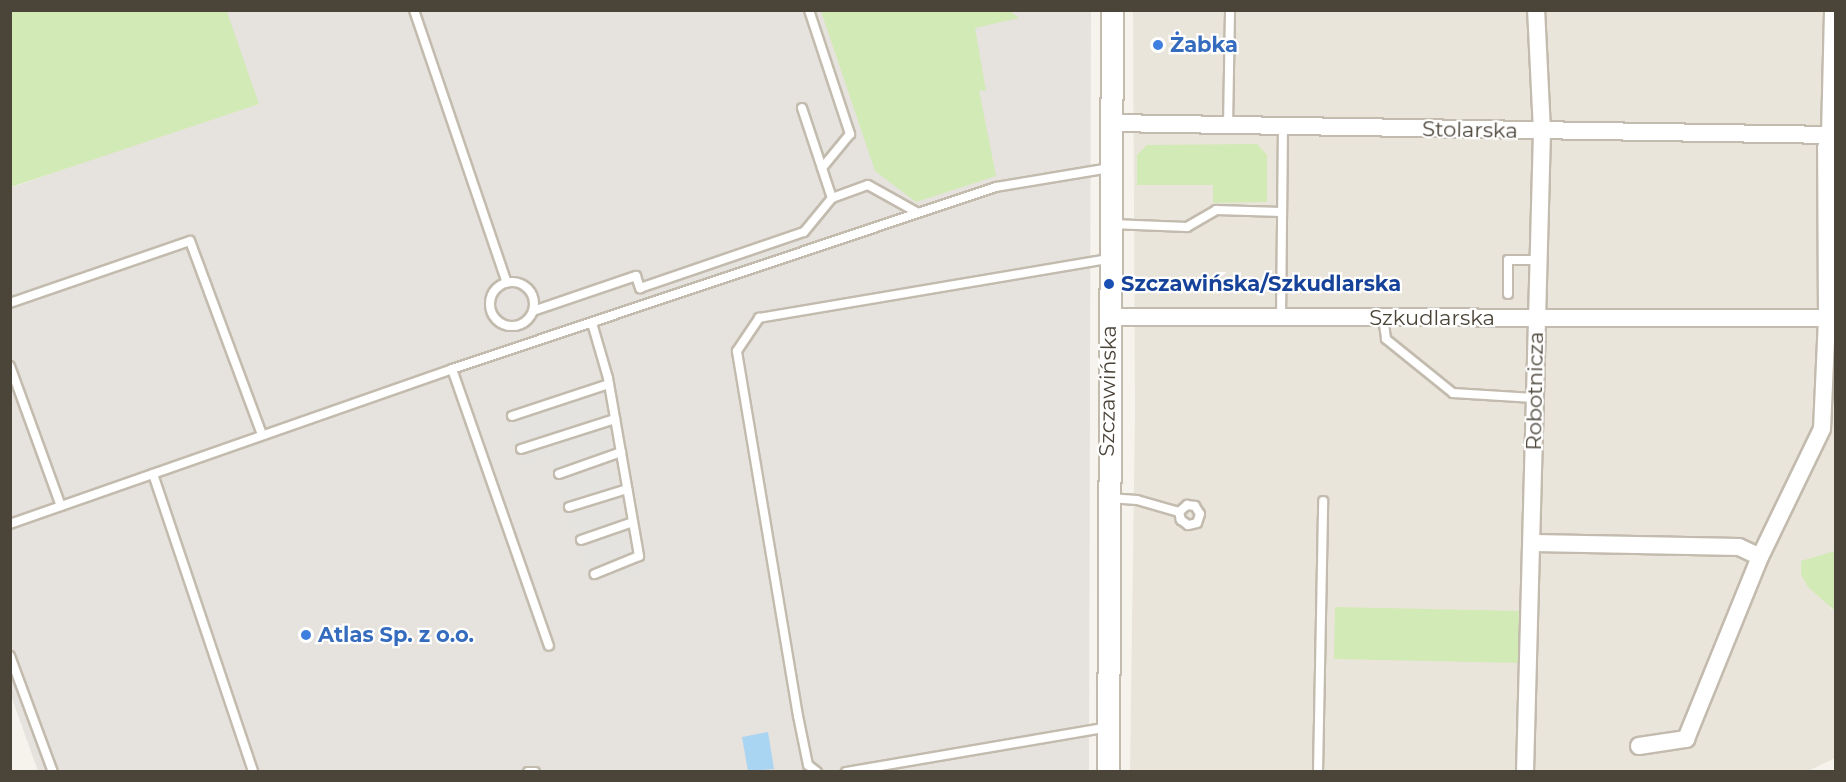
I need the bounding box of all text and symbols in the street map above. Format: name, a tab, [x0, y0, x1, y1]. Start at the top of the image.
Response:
place label: Żabka	[1170, 32, 1238, 58]
marker: Żabka	[1151, 38, 1165, 52]
street label: Stolarska	[1422, 117, 1518, 143]
place label: Szczawińska/Szkudlarska	[1121, 271, 1401, 297]
marker: Szczawińska/Szkudlarska	[1102, 277, 1116, 291]
street label: Szkudlarska	[1369, 305, 1495, 331]
street label: Szczawińska	[1094, 325, 1122, 457]
street label: Robotnicza	[1521, 331, 1549, 451]
place label: Atlas Sp. z o.o.	[318, 622, 474, 648]
marker: Atlas Sp. z o.o.	[299, 628, 313, 642]

